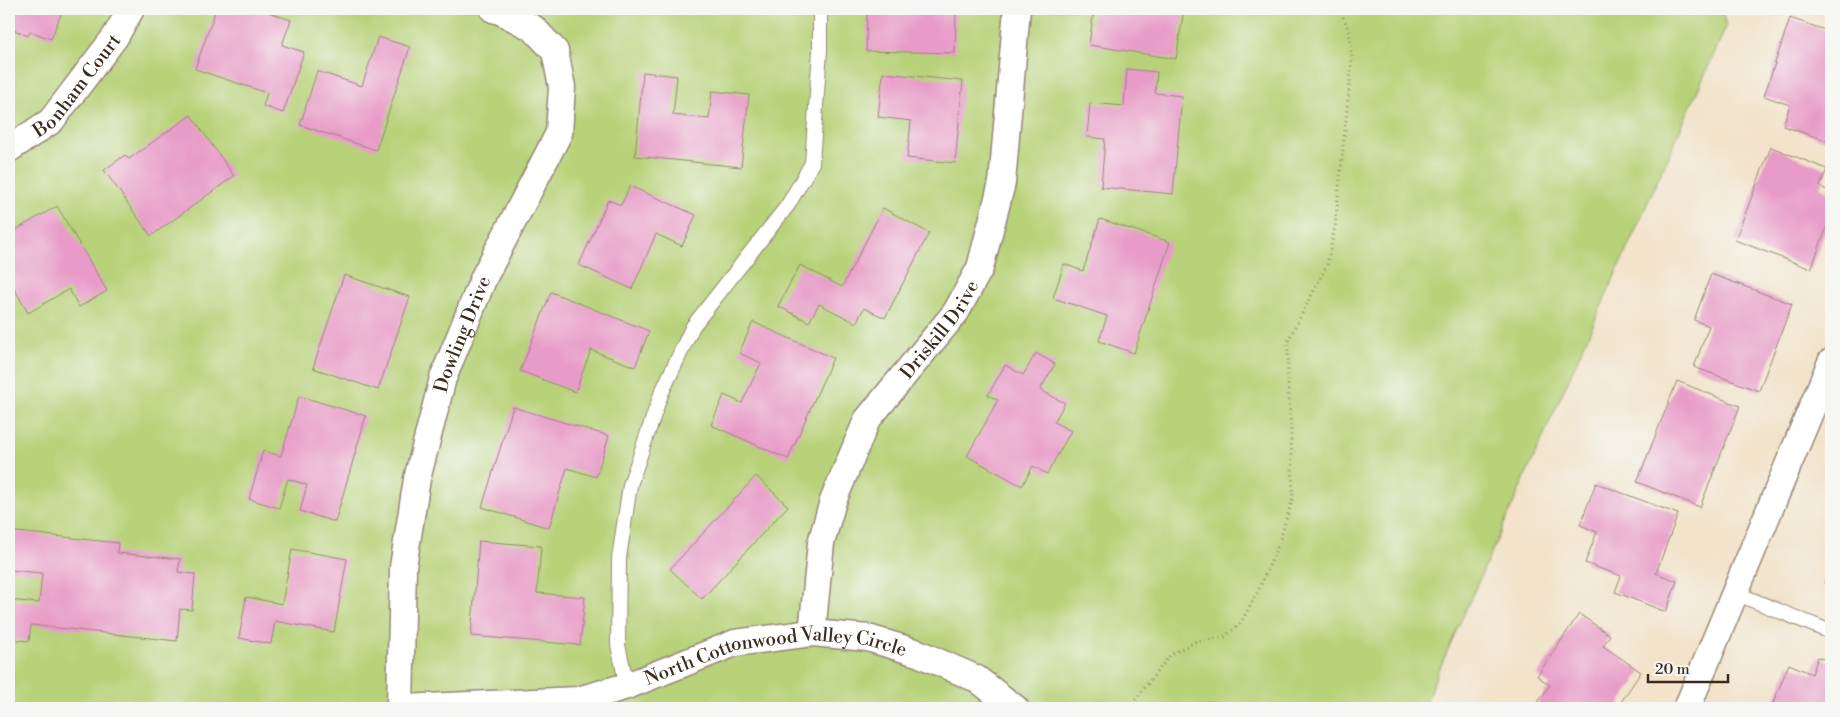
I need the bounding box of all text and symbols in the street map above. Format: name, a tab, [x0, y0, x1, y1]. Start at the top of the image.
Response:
street label: Bonham Court	[27, 29, 126, 143]
street label: Dowling Drive	[429, 273, 496, 395]
street label: Driskill Drive	[895, 276, 984, 384]
street label: North Cottonwood Valley Circle	[641, 622, 910, 691]
scale bar	[1648, 652, 1728, 684]
text: 20 m	[1655, 660, 1690, 679]

